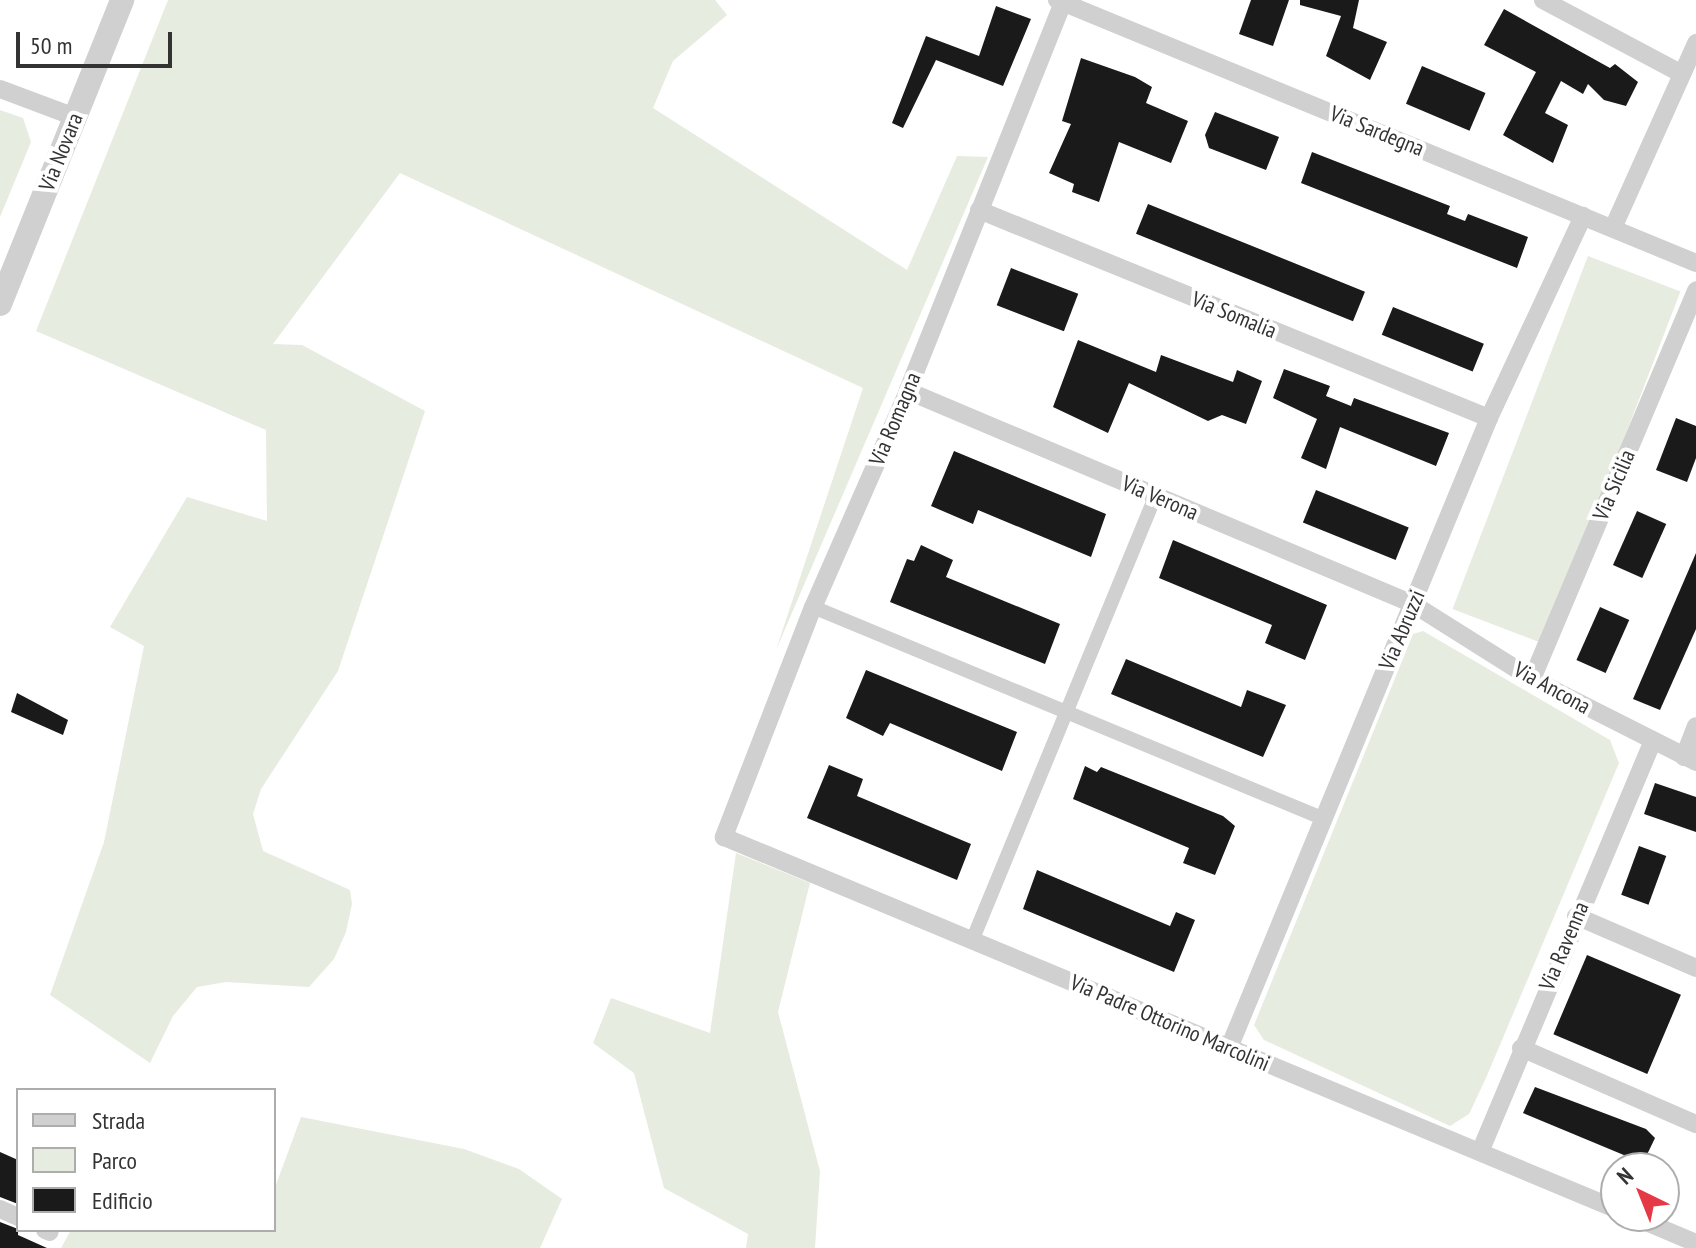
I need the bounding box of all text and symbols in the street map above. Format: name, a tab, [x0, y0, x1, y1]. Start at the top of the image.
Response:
scale bar	[20, 16, 176, 66]
text: 50 m	[30, 30, 72, 61]
street label: Via Sardegna	[1326, 100, 1428, 162]
street label: Via Novara	[33, 109, 89, 195]
street label: Via Somalia	[1188, 286, 1280, 344]
street label: Via Romagna	[864, 368, 926, 470]
street label: Via Sicilia	[1587, 446, 1641, 524]
street label: Via Verona	[1118, 470, 1202, 526]
street label: Via Abruzzi	[1373, 586, 1431, 674]
street label: Via Ancona	[1509, 656, 1595, 720]
street label: Via Ravenna	[1534, 898, 1594, 994]
street label: Via Padre Ottorino Marcolini	[1066, 969, 1274, 1077]
legend	[16, 1088, 276, 1232]
text: Strada	[92, 1105, 145, 1136]
text: Parco	[92, 1145, 137, 1176]
north arrow	[1600, 1152, 1680, 1232]
text: N	[1611, 1162, 1639, 1190]
text: Edificio	[92, 1185, 153, 1216]

